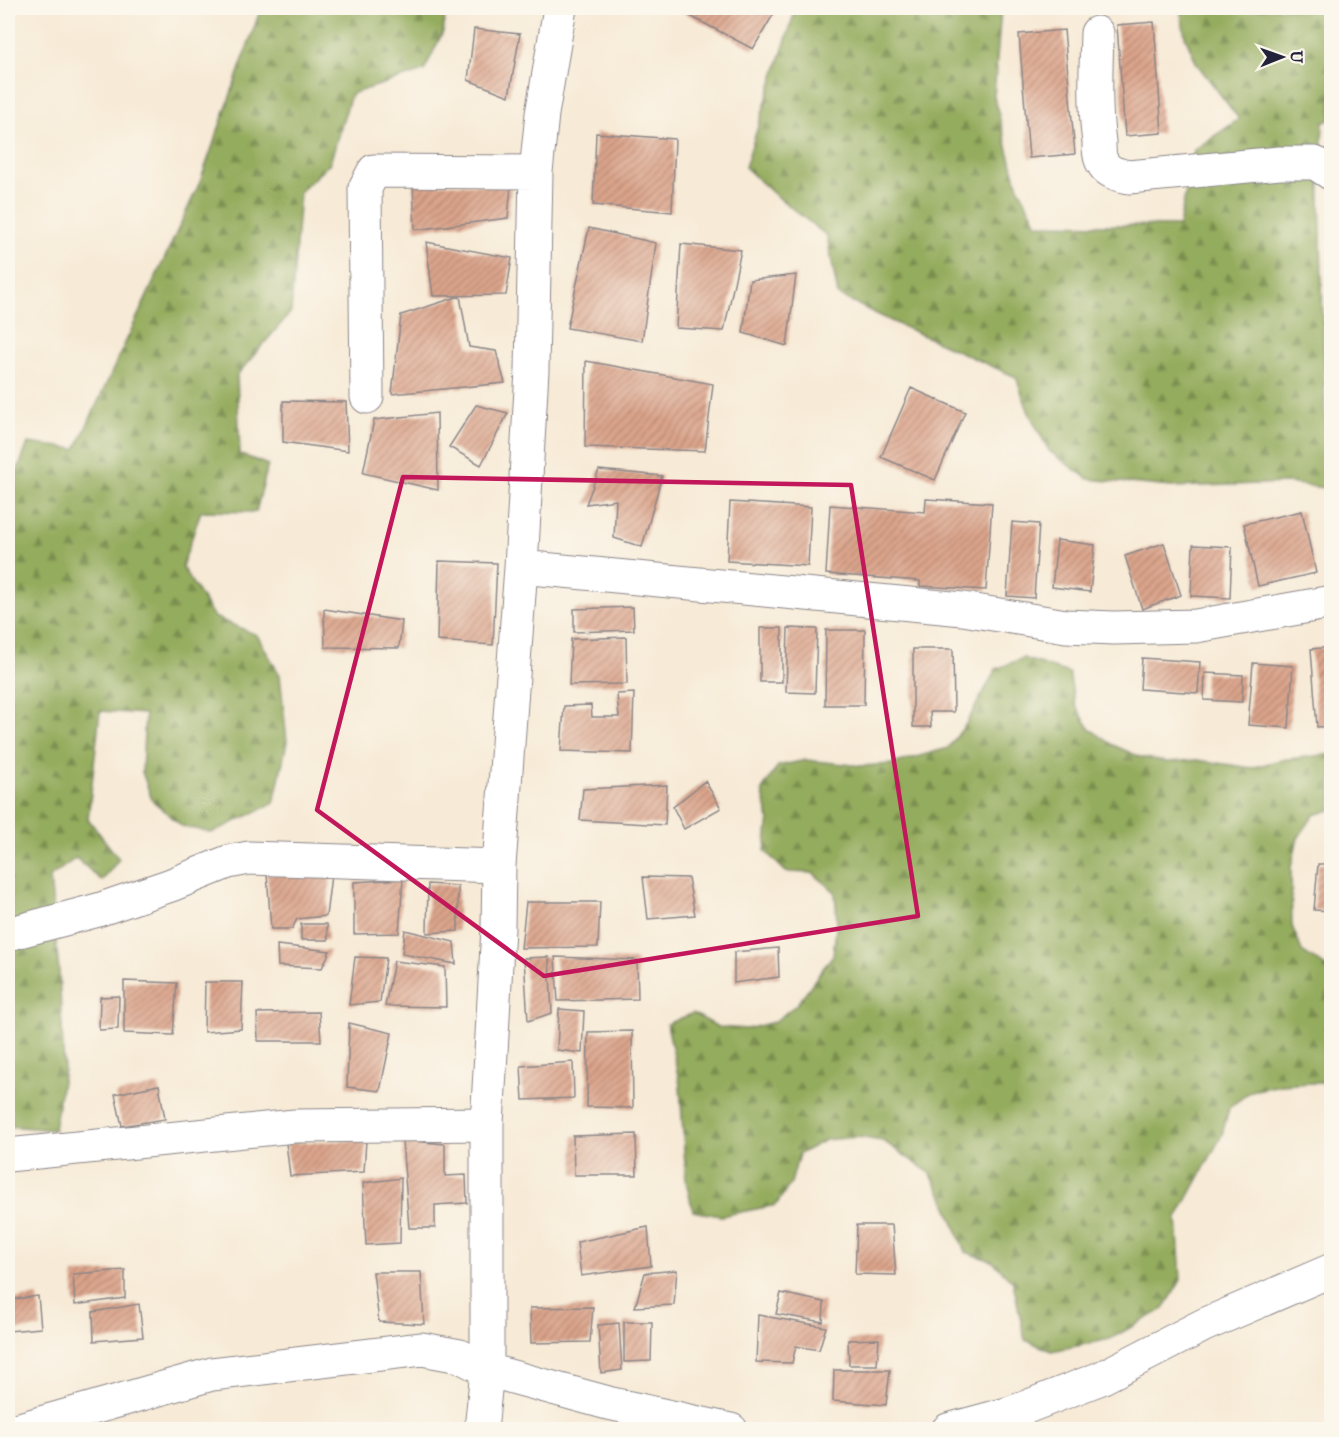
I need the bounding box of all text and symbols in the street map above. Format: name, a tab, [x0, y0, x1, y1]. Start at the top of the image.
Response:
north arrow	[1252, 27, 1312, 87]
text: U	[1287, 50, 1306, 64]

